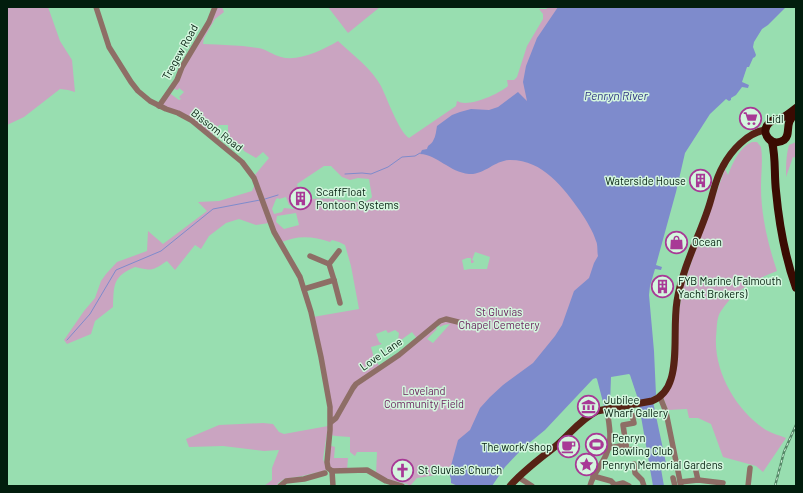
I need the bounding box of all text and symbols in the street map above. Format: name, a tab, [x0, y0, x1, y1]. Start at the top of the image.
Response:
street label: Tregew Road	[159, 22, 200, 82]
water label: Penryn River	[584, 88, 649, 102]
street label: Bissom Road	[189, 105, 246, 154]
supermarket icon: Lidl	[737, 106, 763, 132]
place label: Lidl	[766, 112, 784, 125]
building icon: Waterside House	[688, 168, 714, 194]
place label: Waterside House	[605, 174, 686, 187]
building icon: ScaffFloat Pontoon Systems	[288, 185, 314, 211]
place label: ScaffFloat Pontoon Systems	[316, 185, 399, 211]
shop icon: Ocean	[664, 229, 690, 255]
place label: Ocean	[692, 235, 722, 248]
building icon: FYB Marine (Falmouth Yacht Brokers)	[650, 274, 676, 300]
place label: FYB Marine (Falmouth Yacht Brokers)	[678, 274, 781, 300]
park label: St Gluvias Chapel Cemetery	[458, 305, 540, 331]
street label: Love Lane	[357, 334, 404, 373]
park label: Loveland Community Field	[384, 384, 464, 410]
museum icon: Jubilee Wharf Gallery	[575, 393, 601, 419]
place label: Jubilee Wharf Gallery	[604, 393, 668, 419]
sports icon: Penryn Bowling Club	[583, 431, 609, 457]
place label: Penryn Bowling Club	[612, 431, 673, 457]
cafe icon: The work/shop	[555, 434, 581, 460]
place label: The work/shop	[481, 440, 552, 453]
place icon: Penryn Memorial Gardens	[573, 452, 599, 478]
church icon: St Gluvias' Church	[389, 457, 415, 483]
place label: Penryn Memorial Gardens	[602, 458, 723, 471]
place label: St Gluvias' Church	[418, 463, 502, 476]

